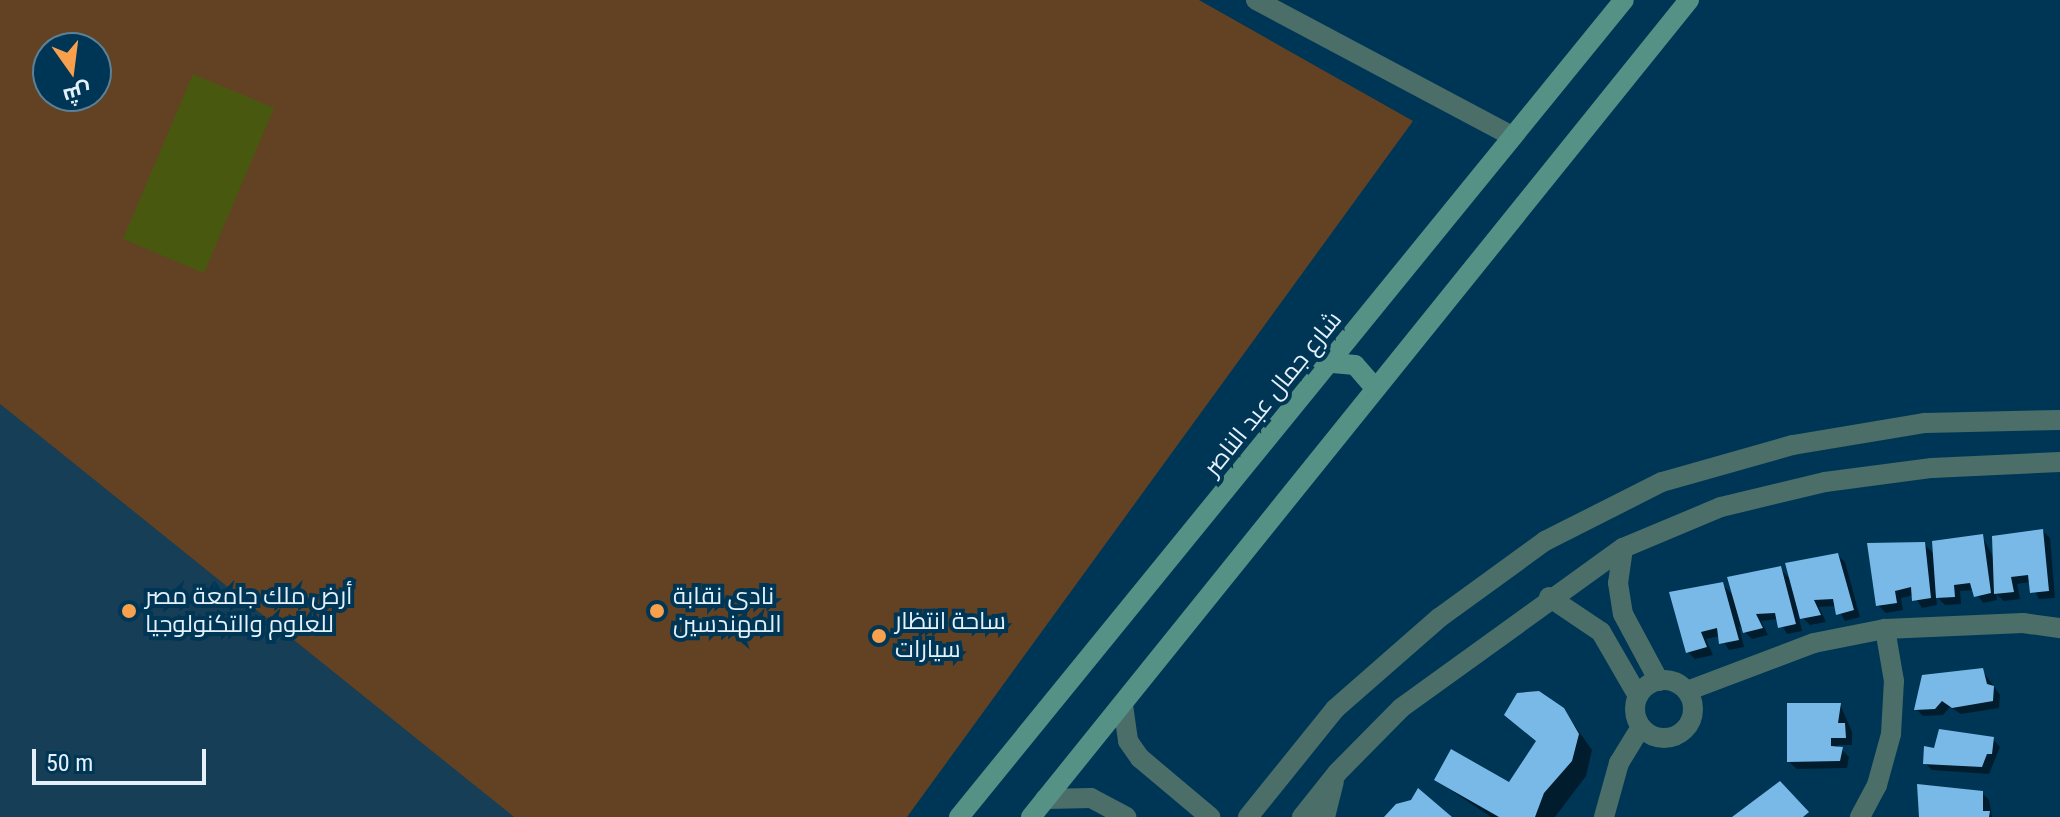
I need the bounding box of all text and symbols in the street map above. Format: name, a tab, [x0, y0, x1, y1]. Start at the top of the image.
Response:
north arrow	[32, 32, 112, 112]
text: ش	[61, 78, 94, 109]
street label: شارع جمال عبد الناصر	[1198, 306, 1348, 482]
place label: أرض ملك جامعة مصر للعلوم والتكنولوجيا	[145, 583, 352, 639]
place label: نادى نقابة المهندسين	[673, 583, 782, 639]
marker: أرض ملك جامعة مصر للعلوم والتكنولوجيا	[120, 602, 138, 620]
marker: نادى نقابة المهندسين	[648, 602, 666, 620]
place label: ساحة انتظار سيارات	[895, 608, 1006, 664]
marker: ساحة انتظار سيارات	[870, 627, 888, 645]
scale bar	[36, 733, 210, 783]
text: 50 m	[46, 749, 93, 777]

